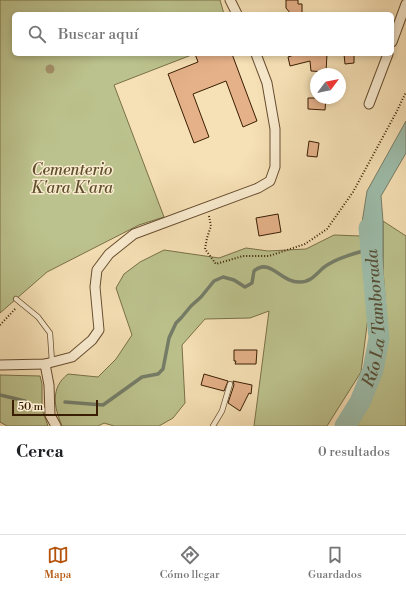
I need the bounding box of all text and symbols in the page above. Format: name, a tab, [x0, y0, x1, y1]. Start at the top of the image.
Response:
search box	[12, 12, 394, 56]
icon: search	[26, 23, 48, 45]
text: Buscar aquí	[58, 25, 139, 44]
north arrow	[310, 68, 346, 104]
park label: Cementerio K'ara K'ara	[31, 160, 113, 198]
water label: Río La Tamborada	[357, 248, 391, 391]
scale bar	[12, 398, 98, 417]
text: 50 m	[18, 400, 43, 414]
text: Cerca	[16, 441, 64, 463]
text: 0 resultados	[318, 444, 390, 460]
tab: Mapa	[44, 544, 71, 582]
tab: Cómo llegar	[160, 544, 220, 582]
tab: Guardados	[308, 544, 362, 582]

